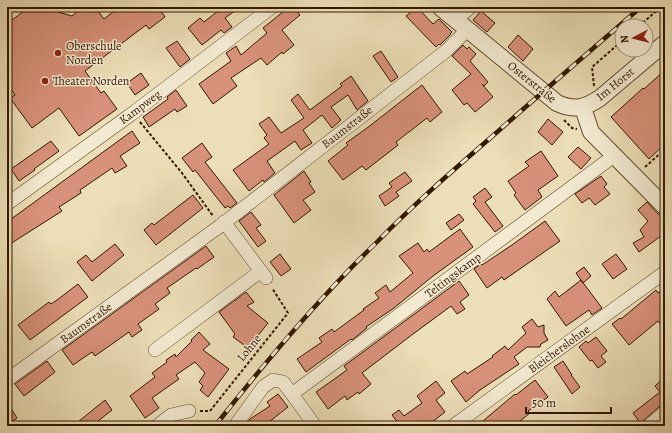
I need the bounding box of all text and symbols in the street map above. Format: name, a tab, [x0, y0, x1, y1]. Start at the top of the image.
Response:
north arrow	[614, 18, 654, 58]
text: N	[617, 34, 633, 44]
place label: Oberschule Norden	[66, 38, 122, 68]
marker: Oberschule Norden	[53, 48, 63, 58]
street label: Osterstraße	[504, 57, 560, 107]
street label: Im Horst	[593, 64, 637, 104]
place label: Theater Norden	[53, 73, 130, 89]
marker: Theater Norden	[40, 76, 50, 86]
street label: Kampweg	[116, 86, 164, 128]
street label: Baumstraße	[318, 102, 376, 152]
street label: Teltingskamp	[422, 249, 484, 301]
street label: Baumstraße	[57, 299, 115, 347]
street label: Bleicherslohne	[525, 321, 593, 377]
street label: Lohne	[233, 331, 265, 365]
scale bar	[526, 389, 611, 415]
text: 50 m	[532, 395, 556, 411]

